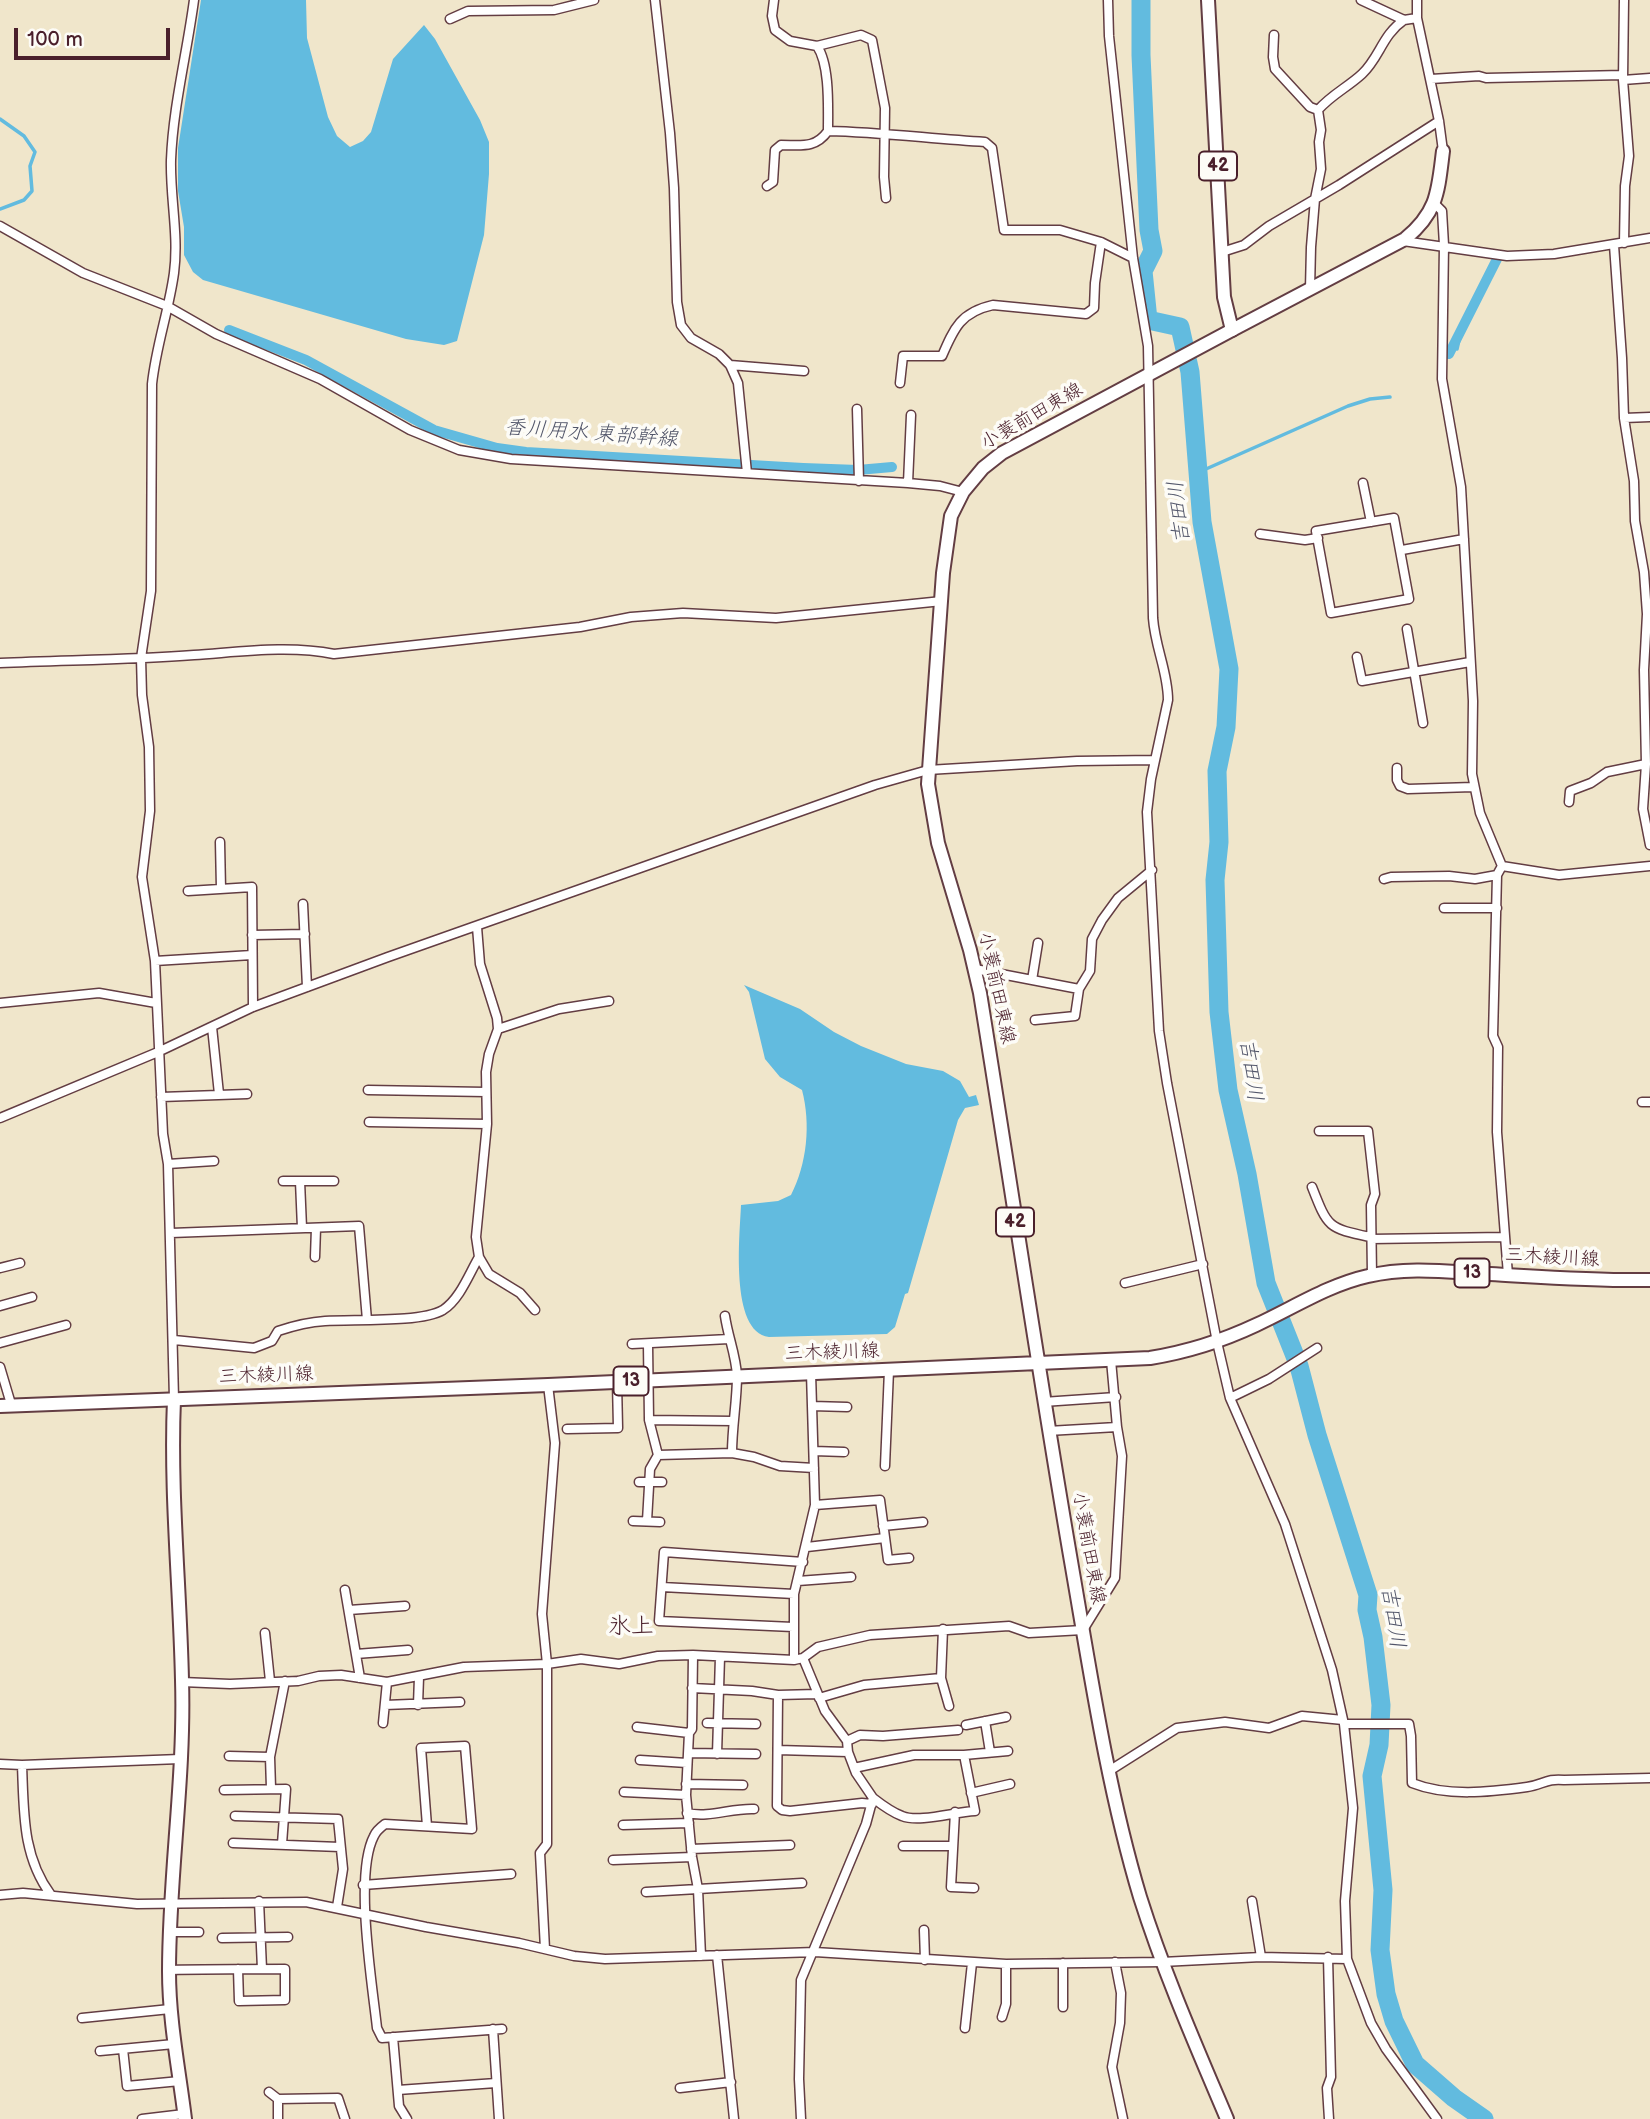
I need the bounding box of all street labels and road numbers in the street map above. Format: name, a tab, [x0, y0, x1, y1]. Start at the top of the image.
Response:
road number: 42	[1199, 152, 1237, 181]
street label: 小蓑前田東線	[977, 379, 1087, 455]
street label: 小蓑前田東線	[973, 930, 1019, 1046]
road number: 42	[996, 1208, 1034, 1237]
street label: 三木綾川線	[1504, 1244, 1600, 1272]
road number: 13	[1454, 1258, 1490, 1288]
street label: 三木綾川線	[784, 1340, 880, 1366]
street label: 三木綾川線	[218, 1363, 314, 1389]
road number: 13	[614, 1366, 648, 1396]
street label: 小蓑前田東線	[1067, 1490, 1109, 1606]

